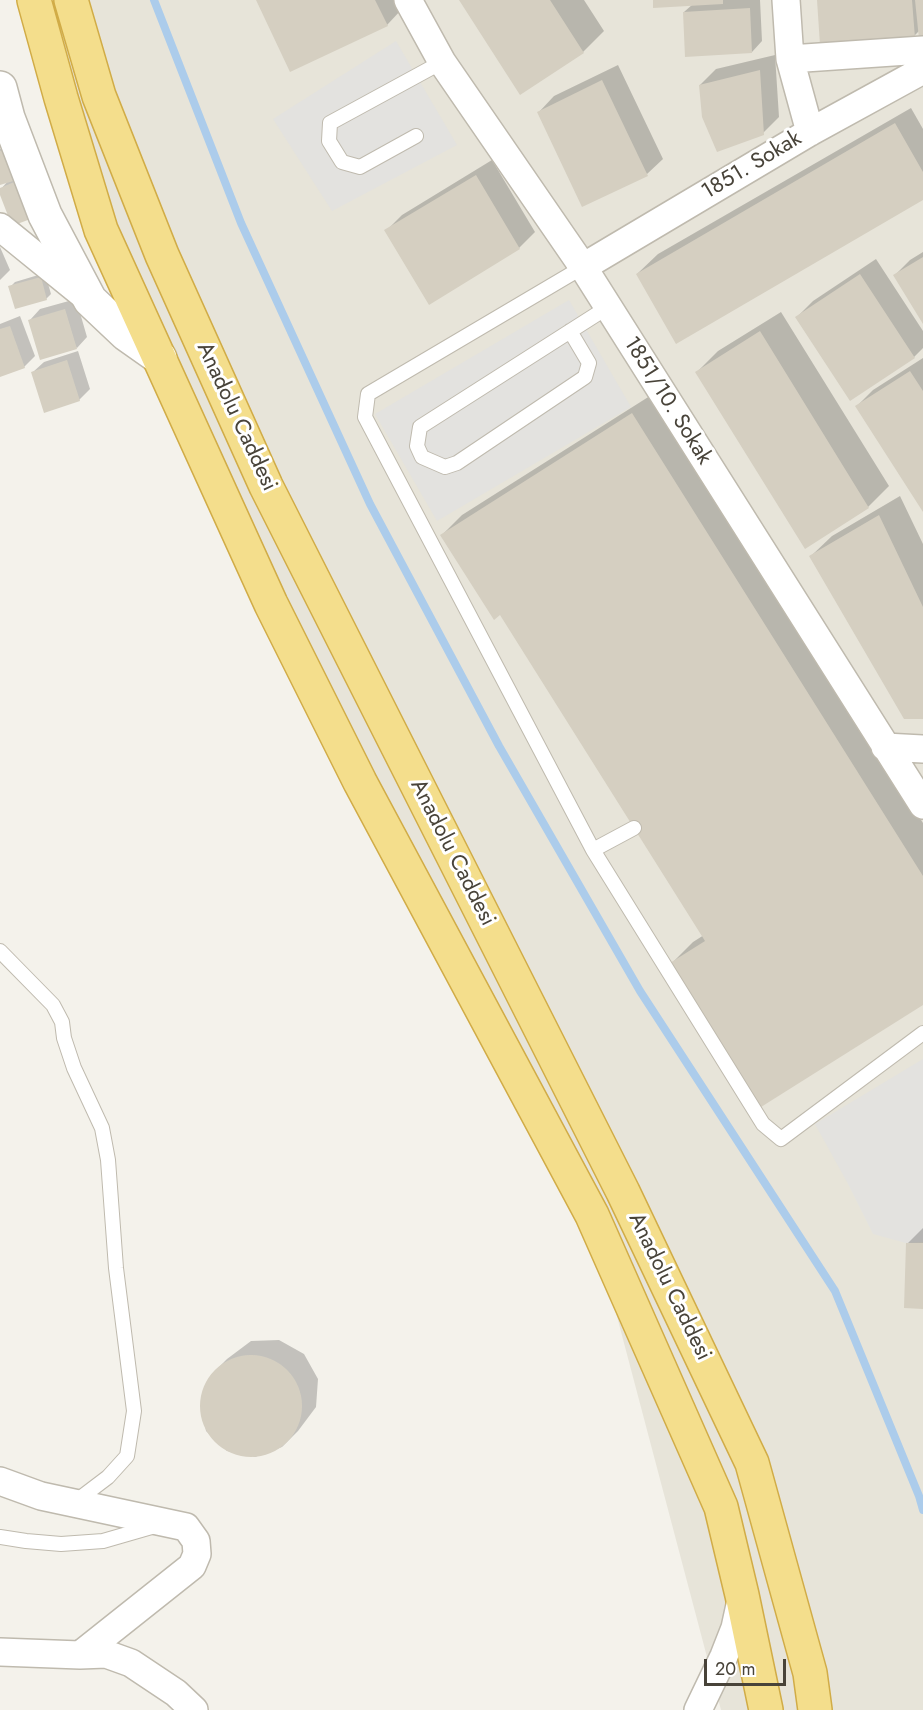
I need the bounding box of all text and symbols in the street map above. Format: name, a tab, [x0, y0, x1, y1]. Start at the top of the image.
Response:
street label: 1851. Sokak	[697, 126, 807, 206]
street label: 1851/10. Sokak	[617, 332, 717, 470]
street label: Anadolu Caddesi	[190, 338, 282, 496]
street label: Anadolu Caddesi	[404, 775, 500, 931]
street label: Anadolu Caddesi	[622, 1209, 716, 1365]
scale bar	[707, 1647, 790, 1685]
text: 20 m	[715, 1656, 755, 1682]

